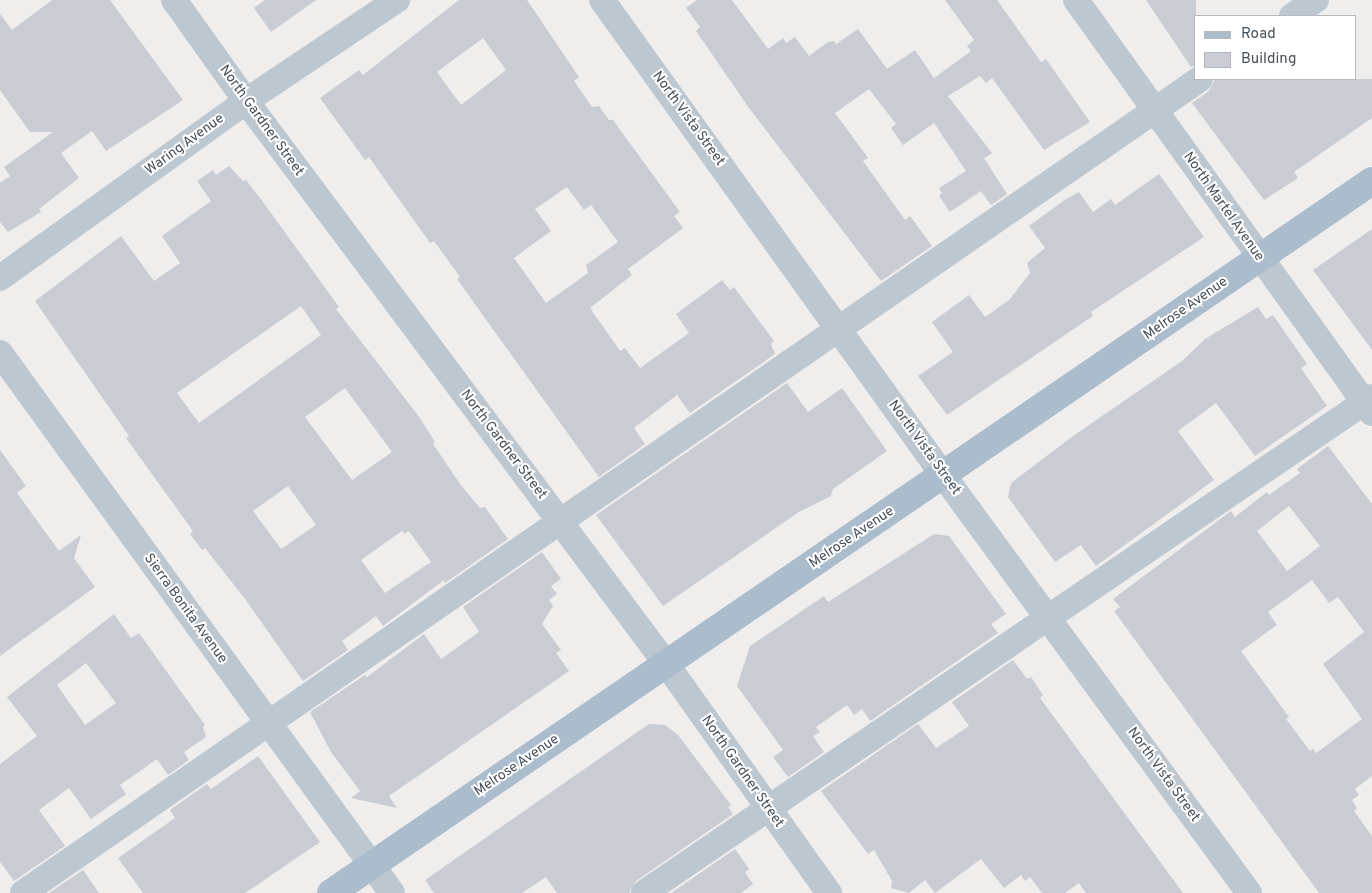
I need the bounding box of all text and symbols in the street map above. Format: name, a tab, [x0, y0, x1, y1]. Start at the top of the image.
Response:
legend	[1194, 15, 1357, 80]
text: Road	[1241, 25, 1276, 44]
text: Building	[1241, 50, 1296, 69]
street label: North Gardner Street	[215, 62, 307, 180]
street label: North Vista Street	[648, 68, 728, 170]
street label: Waring Avenue	[142, 111, 228, 179]
street label: North Martel Avenue	[1179, 149, 1267, 265]
street label: Melrose Avenue	[1141, 274, 1231, 344]
street label: North Gardner Street	[456, 387, 550, 503]
street label: North Vista Street	[884, 397, 964, 499]
street label: Melrose Avenue	[806, 503, 898, 573]
street label: Sierra Bonita Avenue	[139, 551, 231, 667]
street label: North Gardner Street	[697, 713, 787, 831]
street label: North Vista Street	[1123, 724, 1203, 826]
street label: Melrose Avenue	[471, 731, 563, 801]

